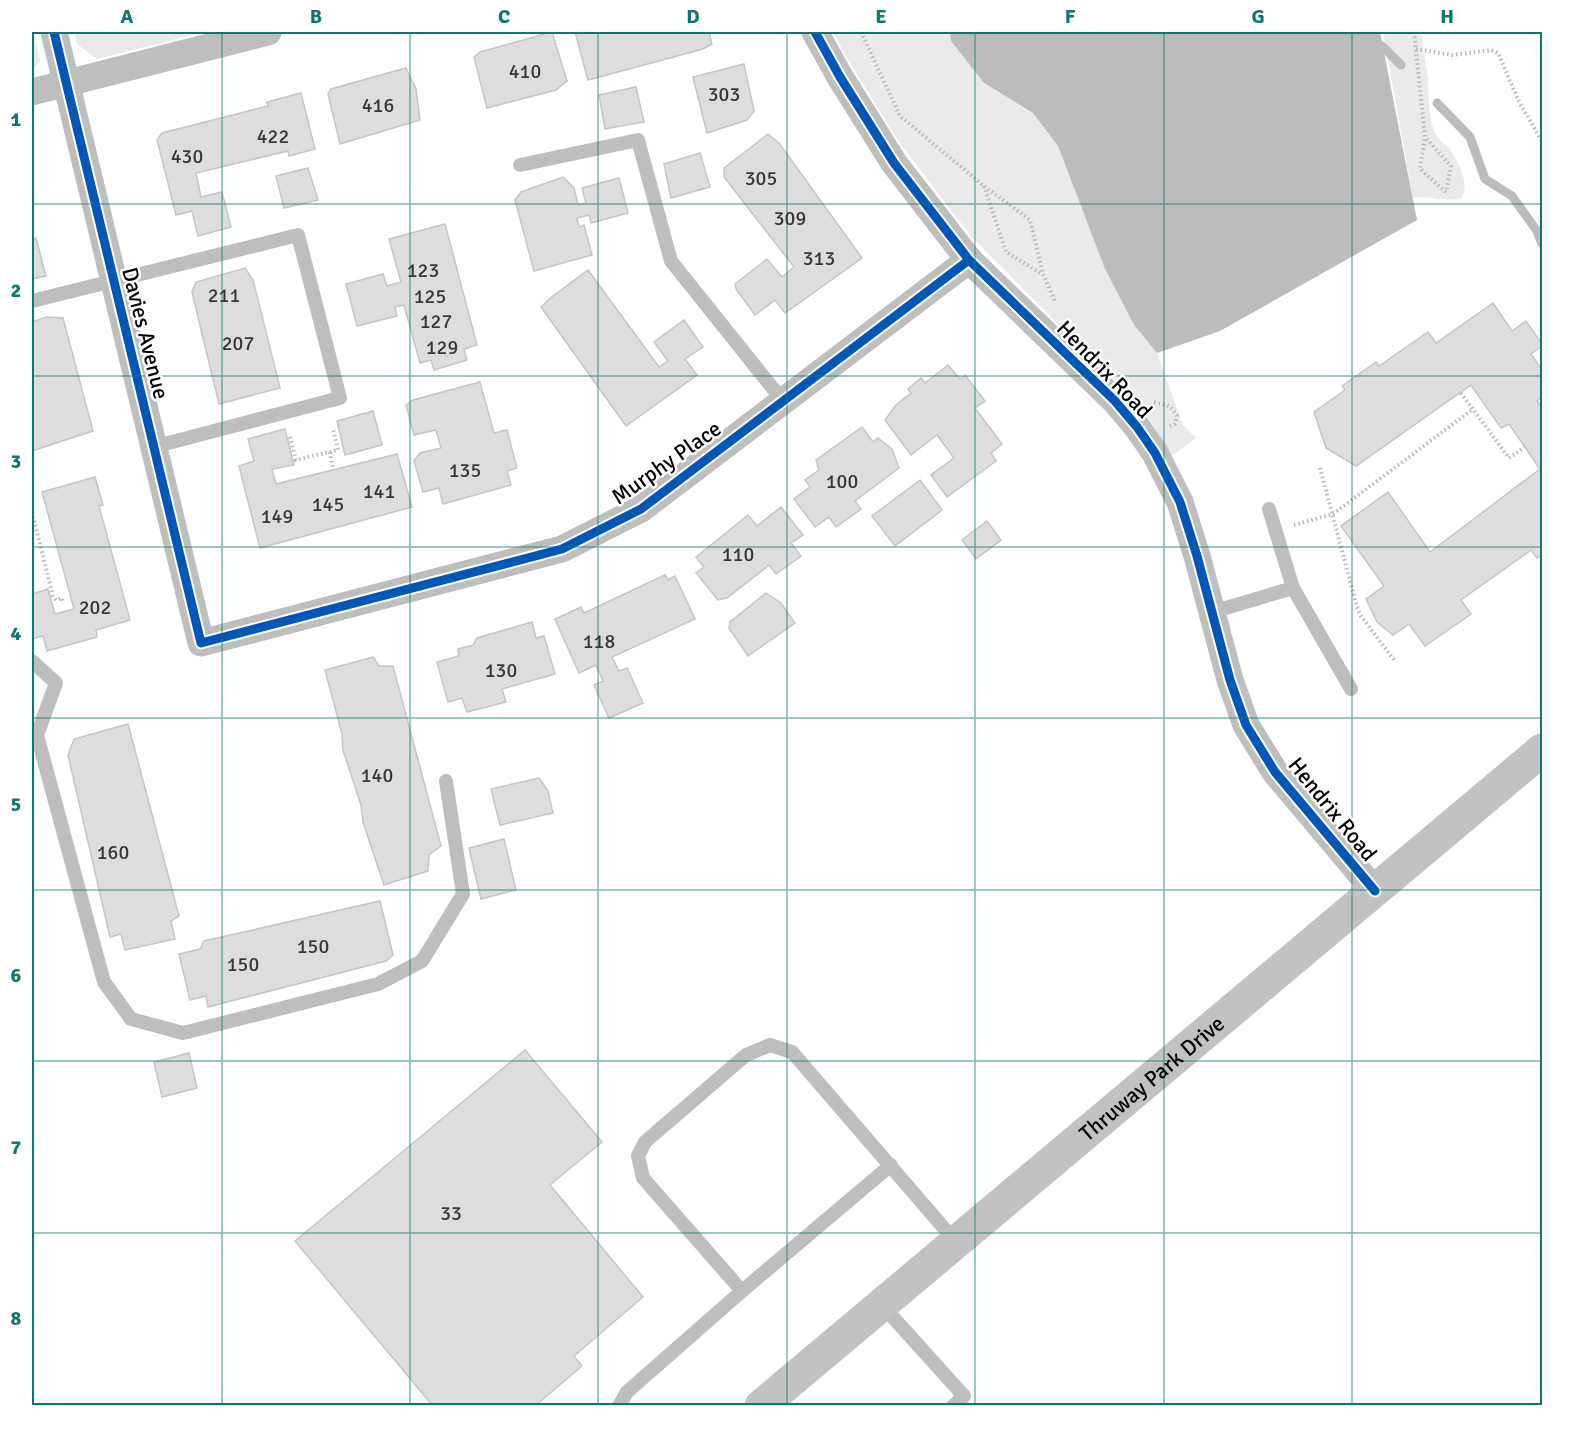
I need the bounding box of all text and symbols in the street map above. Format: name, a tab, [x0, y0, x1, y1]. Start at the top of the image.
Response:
text: A	[121, 4, 134, 29]
text: B	[310, 4, 322, 29]
text: C	[498, 4, 510, 29]
text: D	[686, 4, 700, 29]
text: E	[875, 4, 887, 29]
text: F	[1065, 4, 1076, 29]
text: G	[1251, 4, 1265, 29]
text: H	[1440, 4, 1454, 29]
house number: 410	[509, 59, 541, 84]
house number: 303	[708, 82, 740, 107]
house number: 416	[362, 93, 394, 118]
text: 1	[11, 107, 22, 132]
house number: 422	[257, 124, 289, 149]
house number: 430	[171, 144, 203, 169]
house number: 305	[745, 166, 777, 191]
house number: 309	[774, 206, 806, 231]
house number: 313	[803, 246, 835, 271]
house number: 123	[407, 258, 439, 283]
street label: Davies Avenue	[116, 264, 175, 402]
text: 2	[11, 278, 21, 303]
house number: 211	[208, 283, 240, 308]
house number: 125	[414, 284, 446, 309]
house number: 127	[420, 309, 452, 334]
street label: Hendrix Road	[1051, 315, 1158, 424]
house number: 207	[222, 331, 254, 356]
house number: 129	[426, 335, 458, 360]
street label: Murphy Place	[606, 415, 726, 510]
text: 3	[11, 449, 21, 474]
house number: 135	[449, 458, 481, 483]
house number: 100	[826, 469, 858, 494]
house number: 141	[363, 479, 395, 504]
house number: 145	[312, 492, 344, 517]
house number: 149	[261, 504, 293, 529]
house number: 110	[722, 542, 754, 567]
house number: 202	[79, 595, 111, 620]
text: 4	[11, 621, 22, 646]
house number: 118	[583, 629, 615, 654]
house number: 130	[485, 658, 517, 683]
street label: Hendrix Road	[1283, 752, 1383, 867]
house number: 140	[361, 763, 393, 788]
text: 5	[11, 792, 21, 817]
house number: 160	[97, 840, 129, 865]
house number: 150	[297, 934, 329, 959]
house number: 150	[227, 952, 259, 977]
text: 6	[11, 963, 22, 988]
street label: Thruway Park Drive	[1074, 1010, 1230, 1147]
text: 7	[11, 1135, 22, 1160]
house number: 33	[440, 1201, 462, 1226]
text: 8	[11, 1306, 22, 1331]

